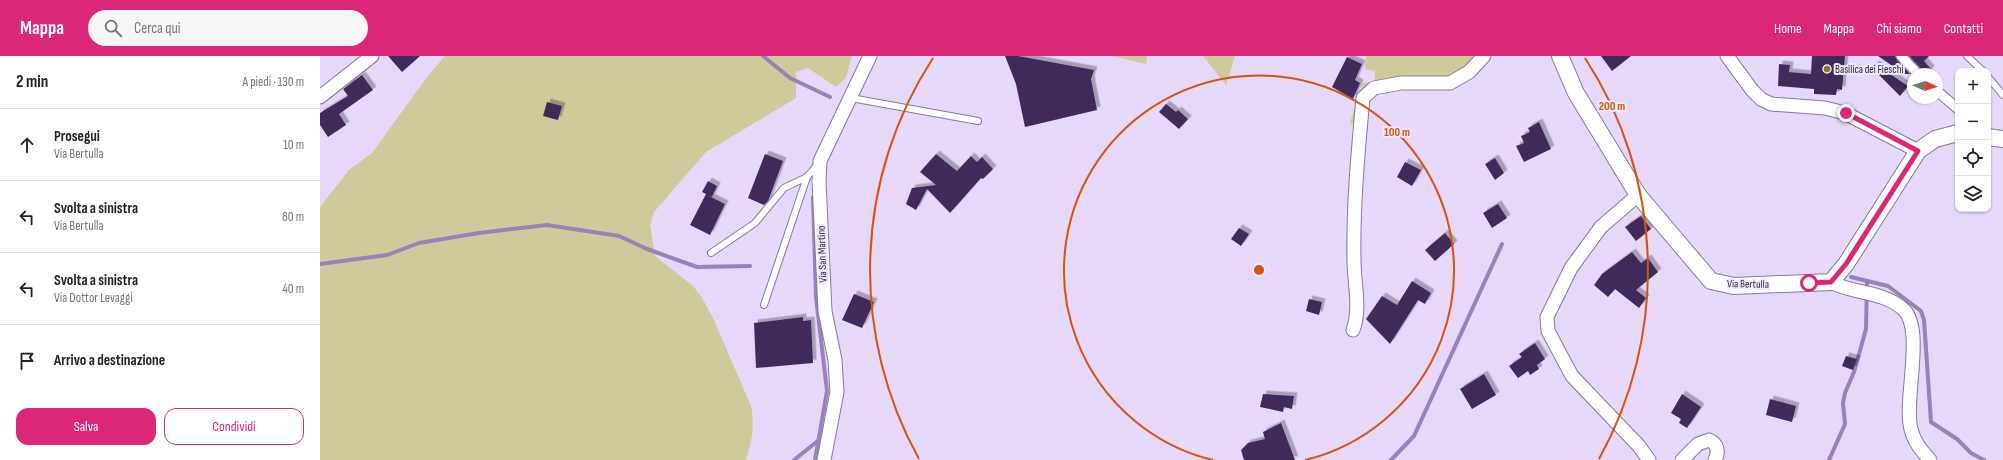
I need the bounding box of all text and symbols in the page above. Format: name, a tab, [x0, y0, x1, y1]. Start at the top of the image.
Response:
search box	[88, 10, 368, 46]
text: Mappa	[20, 17, 64, 40]
icon: search	[102, 17, 124, 39]
text: Cerca qui	[134, 19, 181, 38]
text: Home	[1774, 20, 1802, 37]
text: Mappa	[1824, 20, 1854, 37]
text: Chi siamo	[1876, 20, 1922, 37]
text: Contatti	[1944, 20, 1983, 37]
place label: Basilica dei Fieschi	[1835, 63, 1903, 76]
marker: Basilica dei Fieschi	[1822, 64, 1832, 74]
north arrow	[1907, 68, 1943, 104]
map controls	[1955, 68, 1991, 212]
button: +	[1955, 68, 1991, 104]
text: 2 min	[16, 72, 48, 92]
text: A piedi · 130 m	[243, 74, 304, 90]
text: 200 m	[1599, 99, 1625, 114]
route end	[1837, 104, 1855, 122]
button: −	[1955, 104, 1991, 140]
text: 100 m	[1384, 125, 1410, 140]
text: Prosegui	[54, 127, 100, 146]
icon: ahead	[16, 134, 38, 156]
text: 10 m	[283, 137, 304, 153]
button: locate	[1955, 140, 1991, 176]
text: Via Bertulla	[54, 146, 103, 162]
button: layers	[1955, 176, 1991, 212]
text: Svolta a sinistra	[54, 199, 138, 218]
icon: left	[16, 206, 38, 228]
text: 80 m	[282, 209, 304, 225]
text: Via Bertulla	[54, 218, 103, 234]
street label: Via San Martino	[814, 225, 829, 283]
centre of rings	[1252, 263, 1266, 277]
text: Svolta a sinistra	[54, 271, 138, 290]
route start	[1800, 274, 1818, 292]
street label: Via Bertulla	[1727, 277, 1769, 291]
icon: left	[16, 278, 38, 300]
text: 40 m	[282, 281, 304, 297]
text: Via Dottor Levaggi	[54, 290, 133, 306]
icon: arrive	[16, 350, 38, 372]
text: Arrivo a destinazione	[54, 351, 165, 370]
button: Salva	[16, 408, 156, 445]
button: Condividi	[164, 408, 304, 445]

